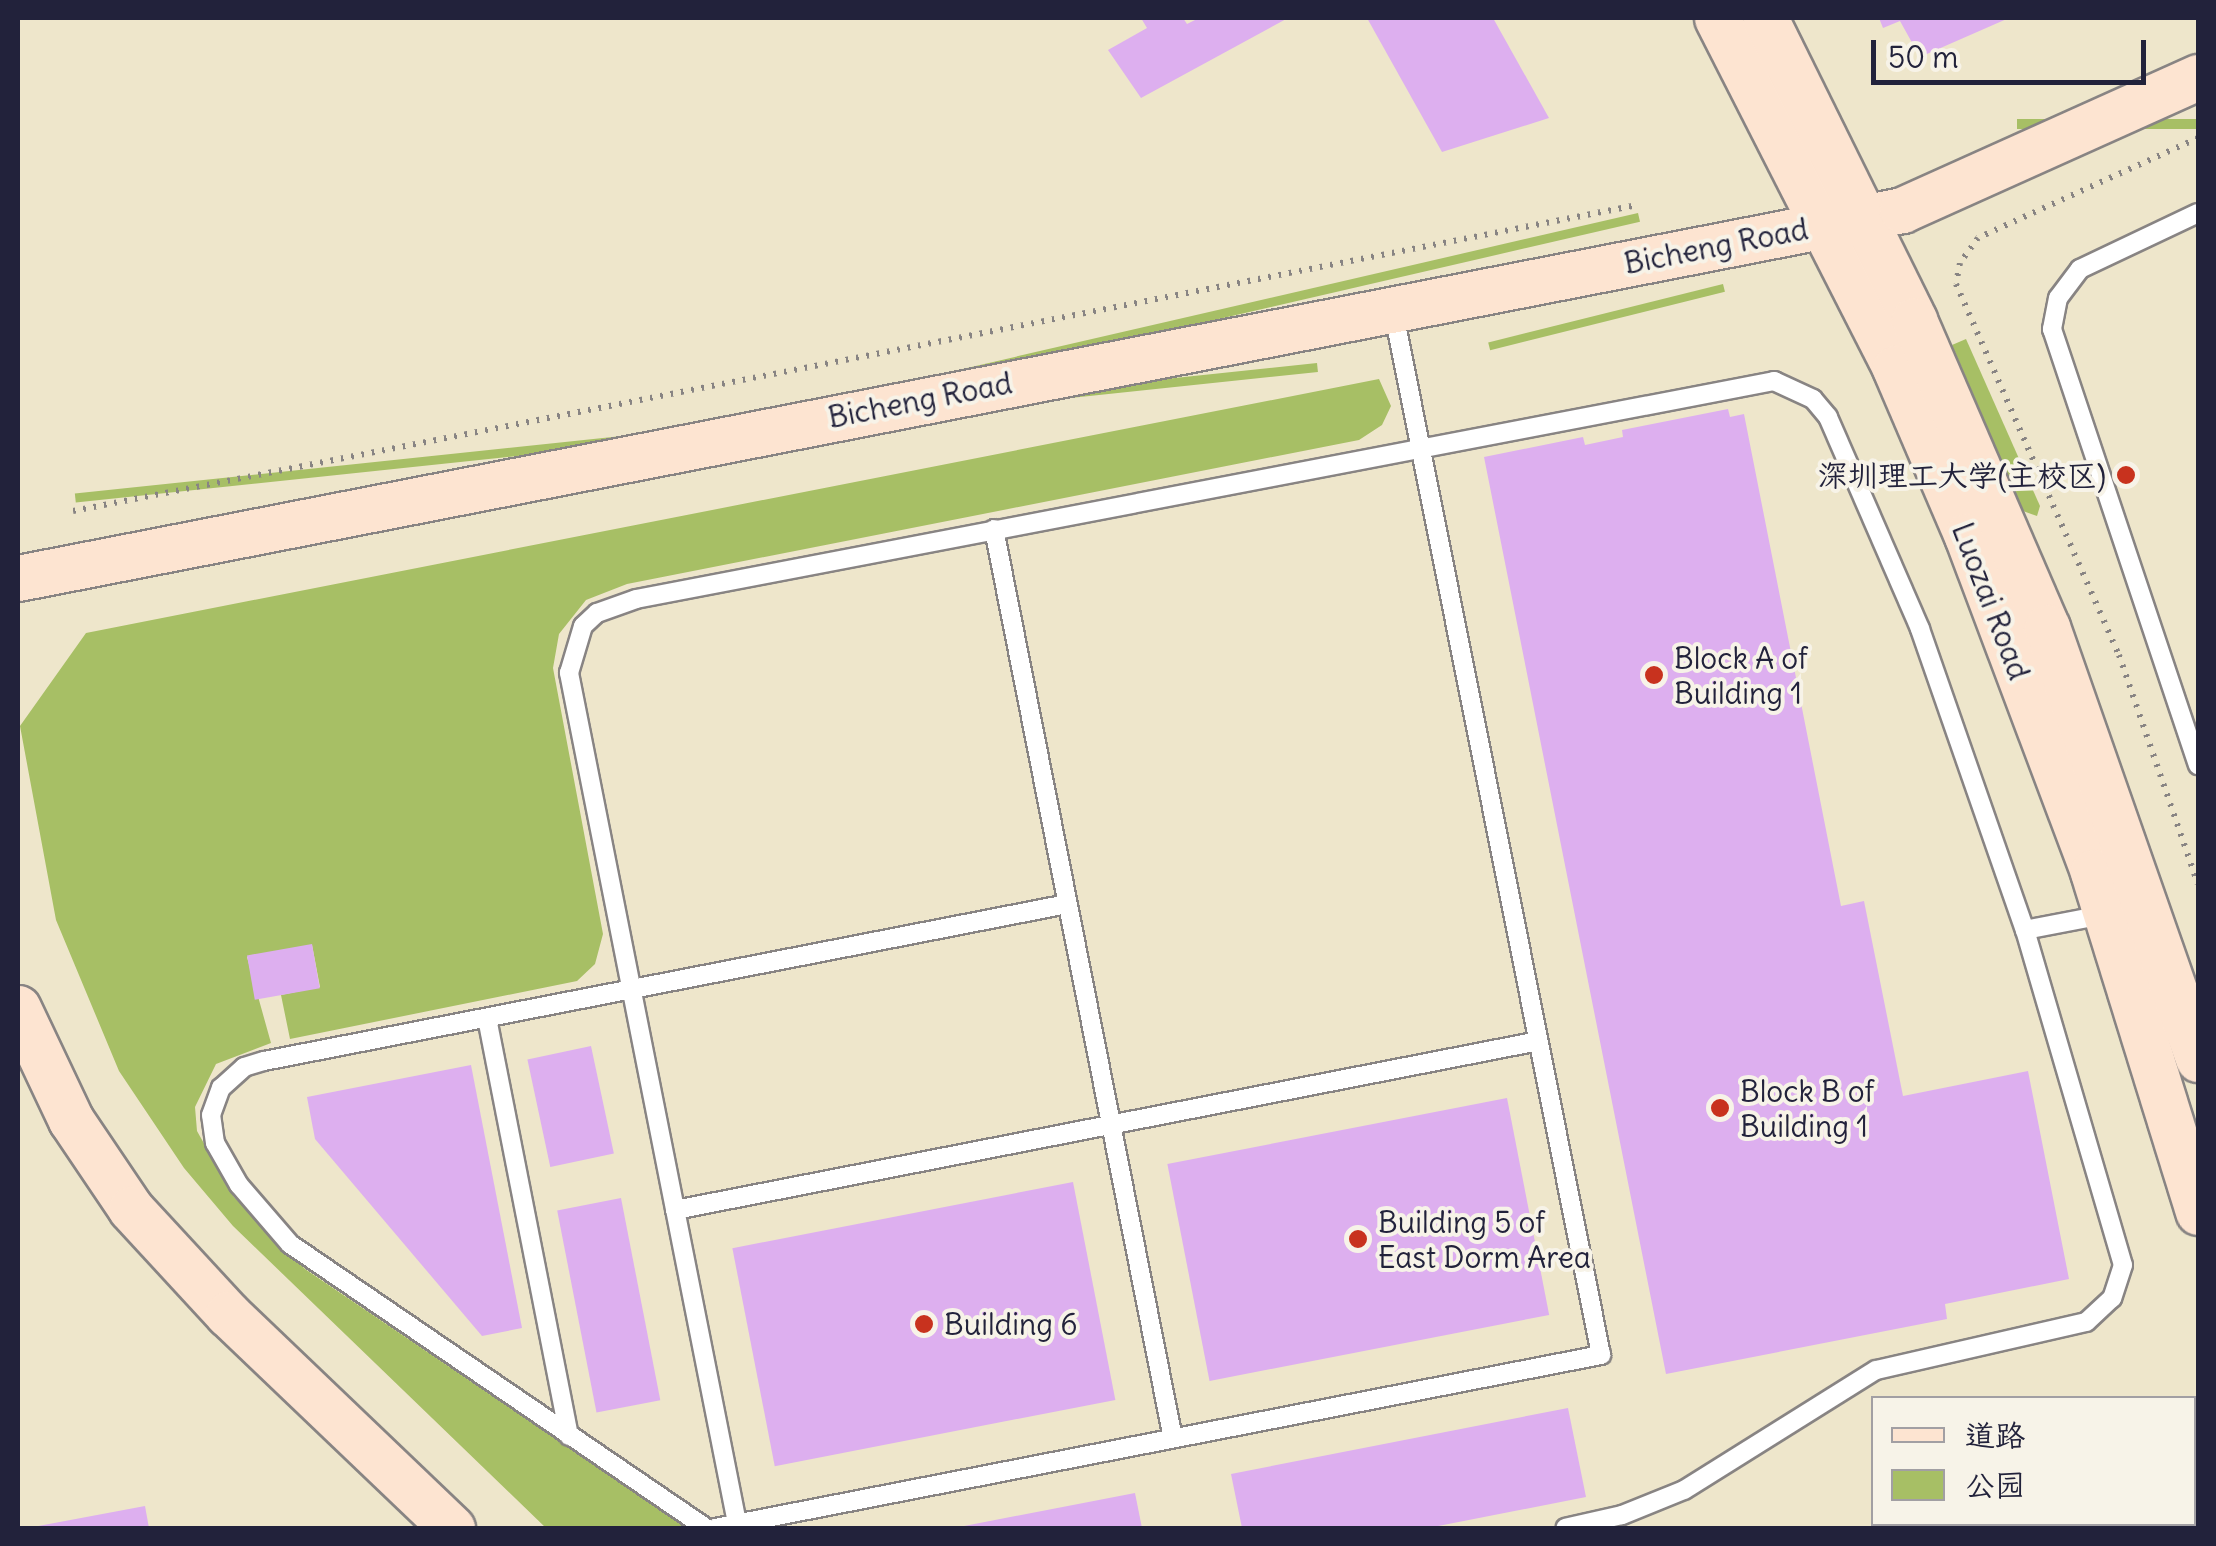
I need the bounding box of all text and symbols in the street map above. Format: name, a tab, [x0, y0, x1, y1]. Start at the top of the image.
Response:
scale bar	[1876, 20, 2151, 82]
text: 50 m	[1888, 38, 1958, 76]
street label: Bicheng Road	[1621, 211, 1811, 281]
street label: Bicheng Road	[825, 365, 1015, 435]
place label: 深圳理工大学(主校区)	[1818, 457, 2106, 493]
marker: 深圳理工大学(主校区)	[2115, 464, 2137, 486]
street label: Luozai Road	[1945, 517, 2037, 685]
place label: Block A of Building 1	[1674, 640, 1808, 710]
marker: Block A of Building 1	[1643, 664, 1665, 686]
place label: Block B of Building 1	[1740, 1073, 1874, 1144]
marker: Block B of Building 1	[1709, 1097, 1731, 1119]
place label: Building 5 of East Dorm Area	[1378, 1204, 1591, 1274]
marker: Building 5 of East Dorm Area	[1347, 1228, 1369, 1250]
place label: Building 6	[944, 1306, 1078, 1342]
marker: Building 6	[913, 1313, 935, 1335]
legend	[1871, 1396, 2196, 1526]
text: 道路	[1965, 1416, 2025, 1454]
text: 公园	[1965, 1466, 2025, 1504]

